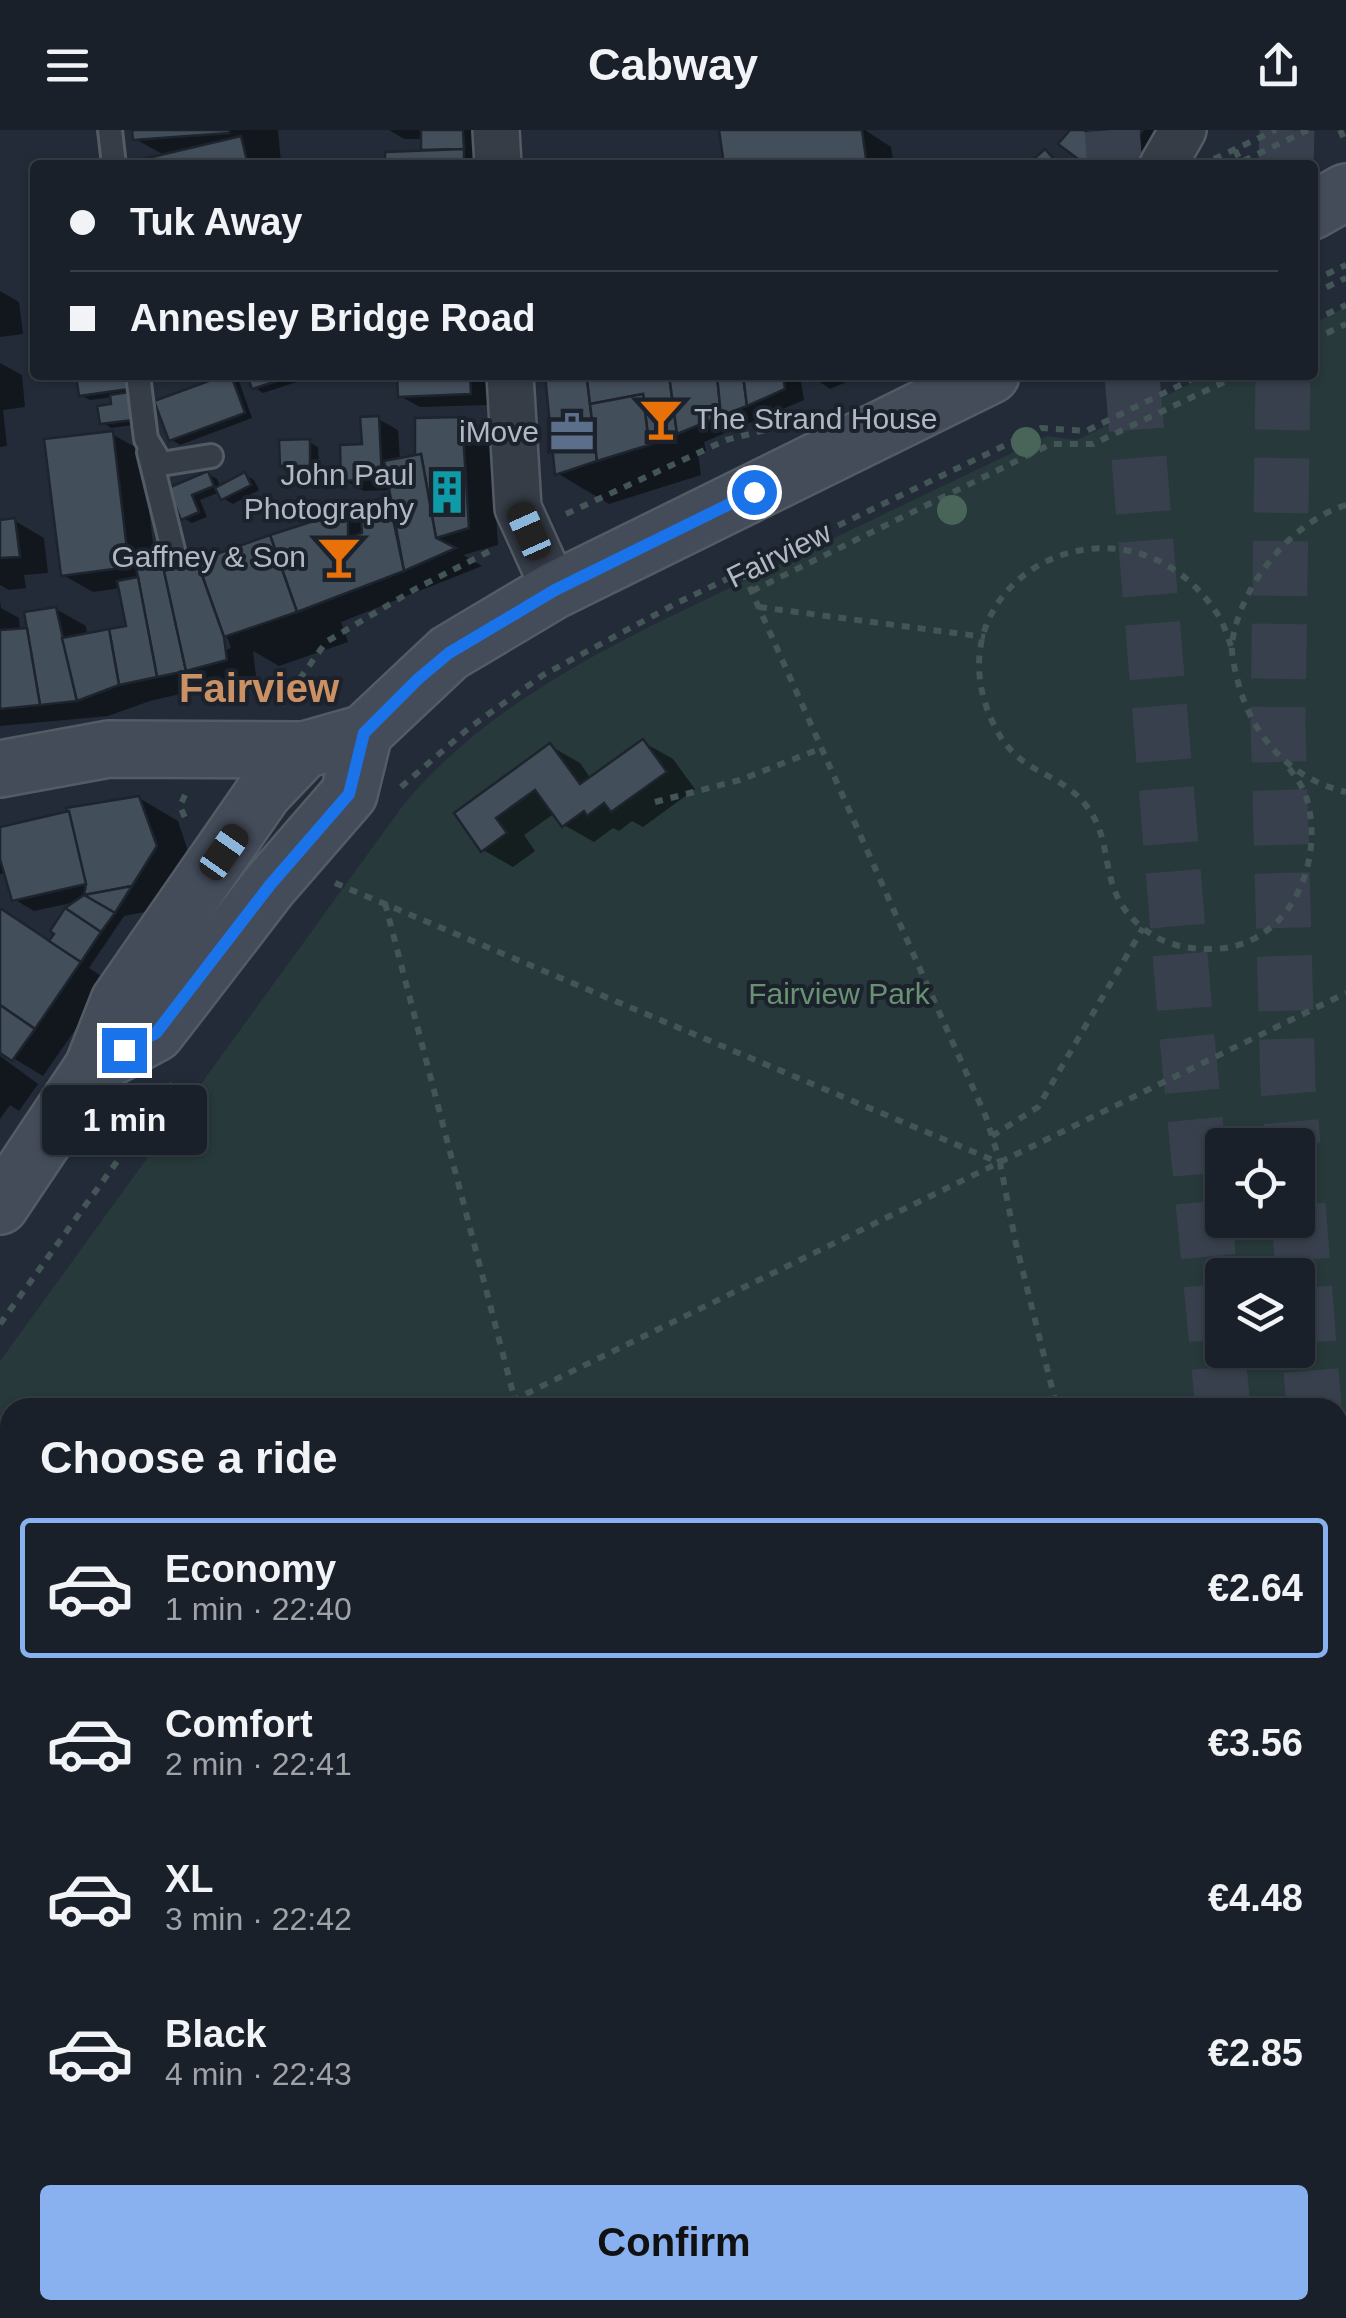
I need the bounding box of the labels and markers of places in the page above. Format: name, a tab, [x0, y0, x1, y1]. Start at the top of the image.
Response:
bar icon: The Strand House	[637, 395, 685, 443]
place label: The Strand House	[694, 402, 937, 435]
office icon: iMove	[548, 408, 596, 456]
place label: iMove	[459, 415, 539, 448]
place label: John Paul Photography	[244, 458, 414, 525]
building icon: John Paul Photography	[423, 468, 471, 516]
bar icon: Gaffney & Son	[315, 533, 363, 581]
place label: Gaffney & Son	[111, 540, 306, 573]

